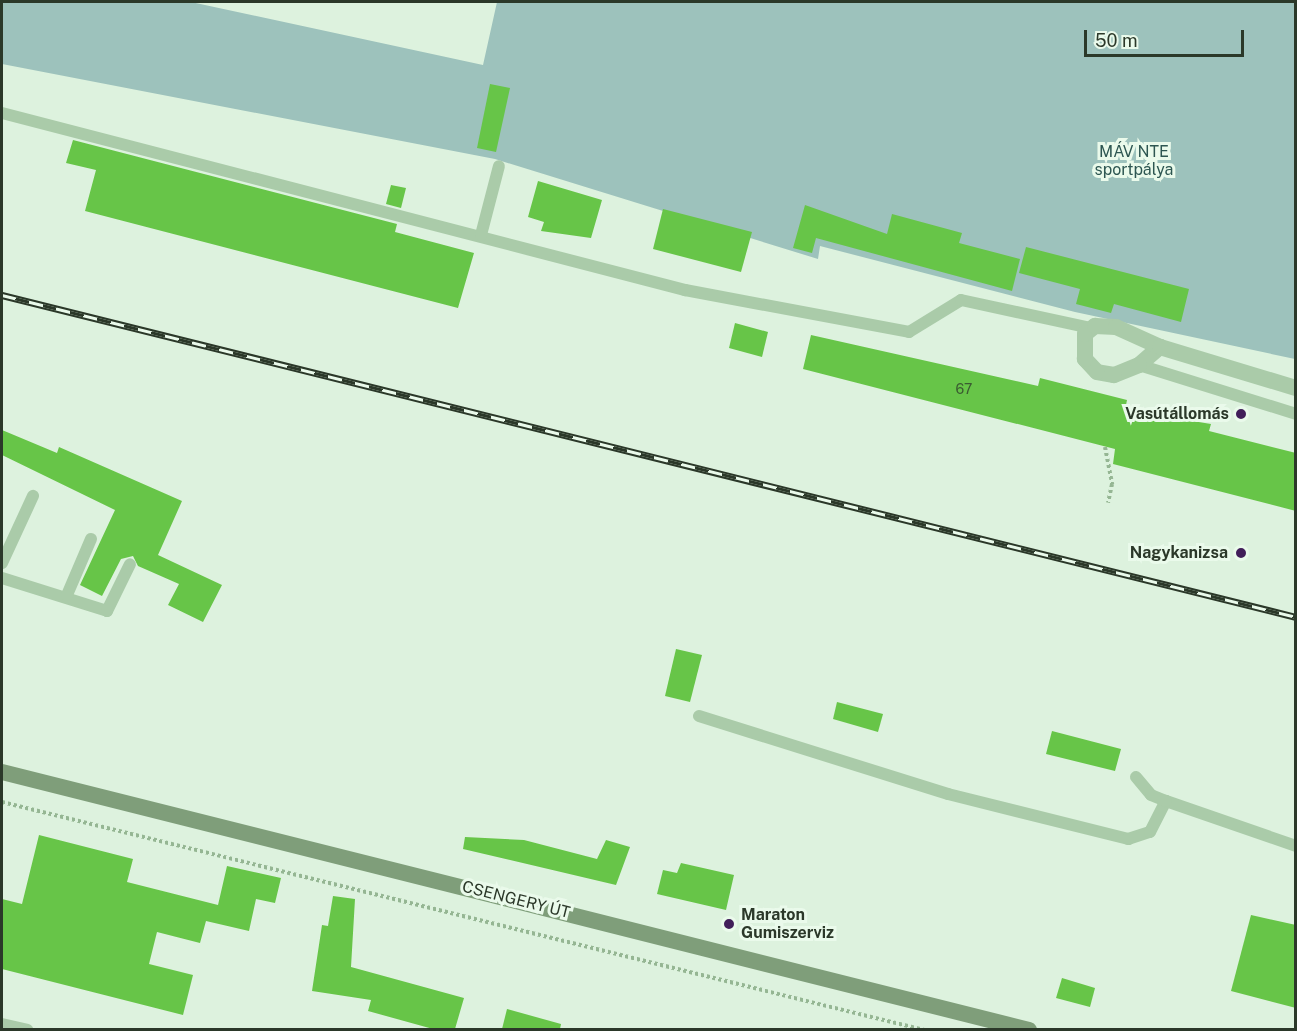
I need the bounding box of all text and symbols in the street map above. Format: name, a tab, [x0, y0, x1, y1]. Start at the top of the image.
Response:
scale bar	[1087, 18, 1248, 56]
text: 50 m	[1095, 30, 1138, 51]
park label: MÁV NTE sportpálya	[1095, 142, 1173, 180]
house number: 67	[956, 381, 972, 397]
place label: Vasútállomás	[1125, 404, 1229, 424]
marker: Vasútállomás	[1234, 407, 1248, 421]
place label: Nagykanizsa	[1130, 543, 1228, 563]
marker: Nagykanizsa	[1232, 544, 1250, 562]
street label: CSENGERY ÚT	[460, 877, 572, 923]
place label: Maraton Gumiszerviz	[741, 905, 834, 943]
marker: Maraton Gumiszerviz	[722, 917, 736, 931]

